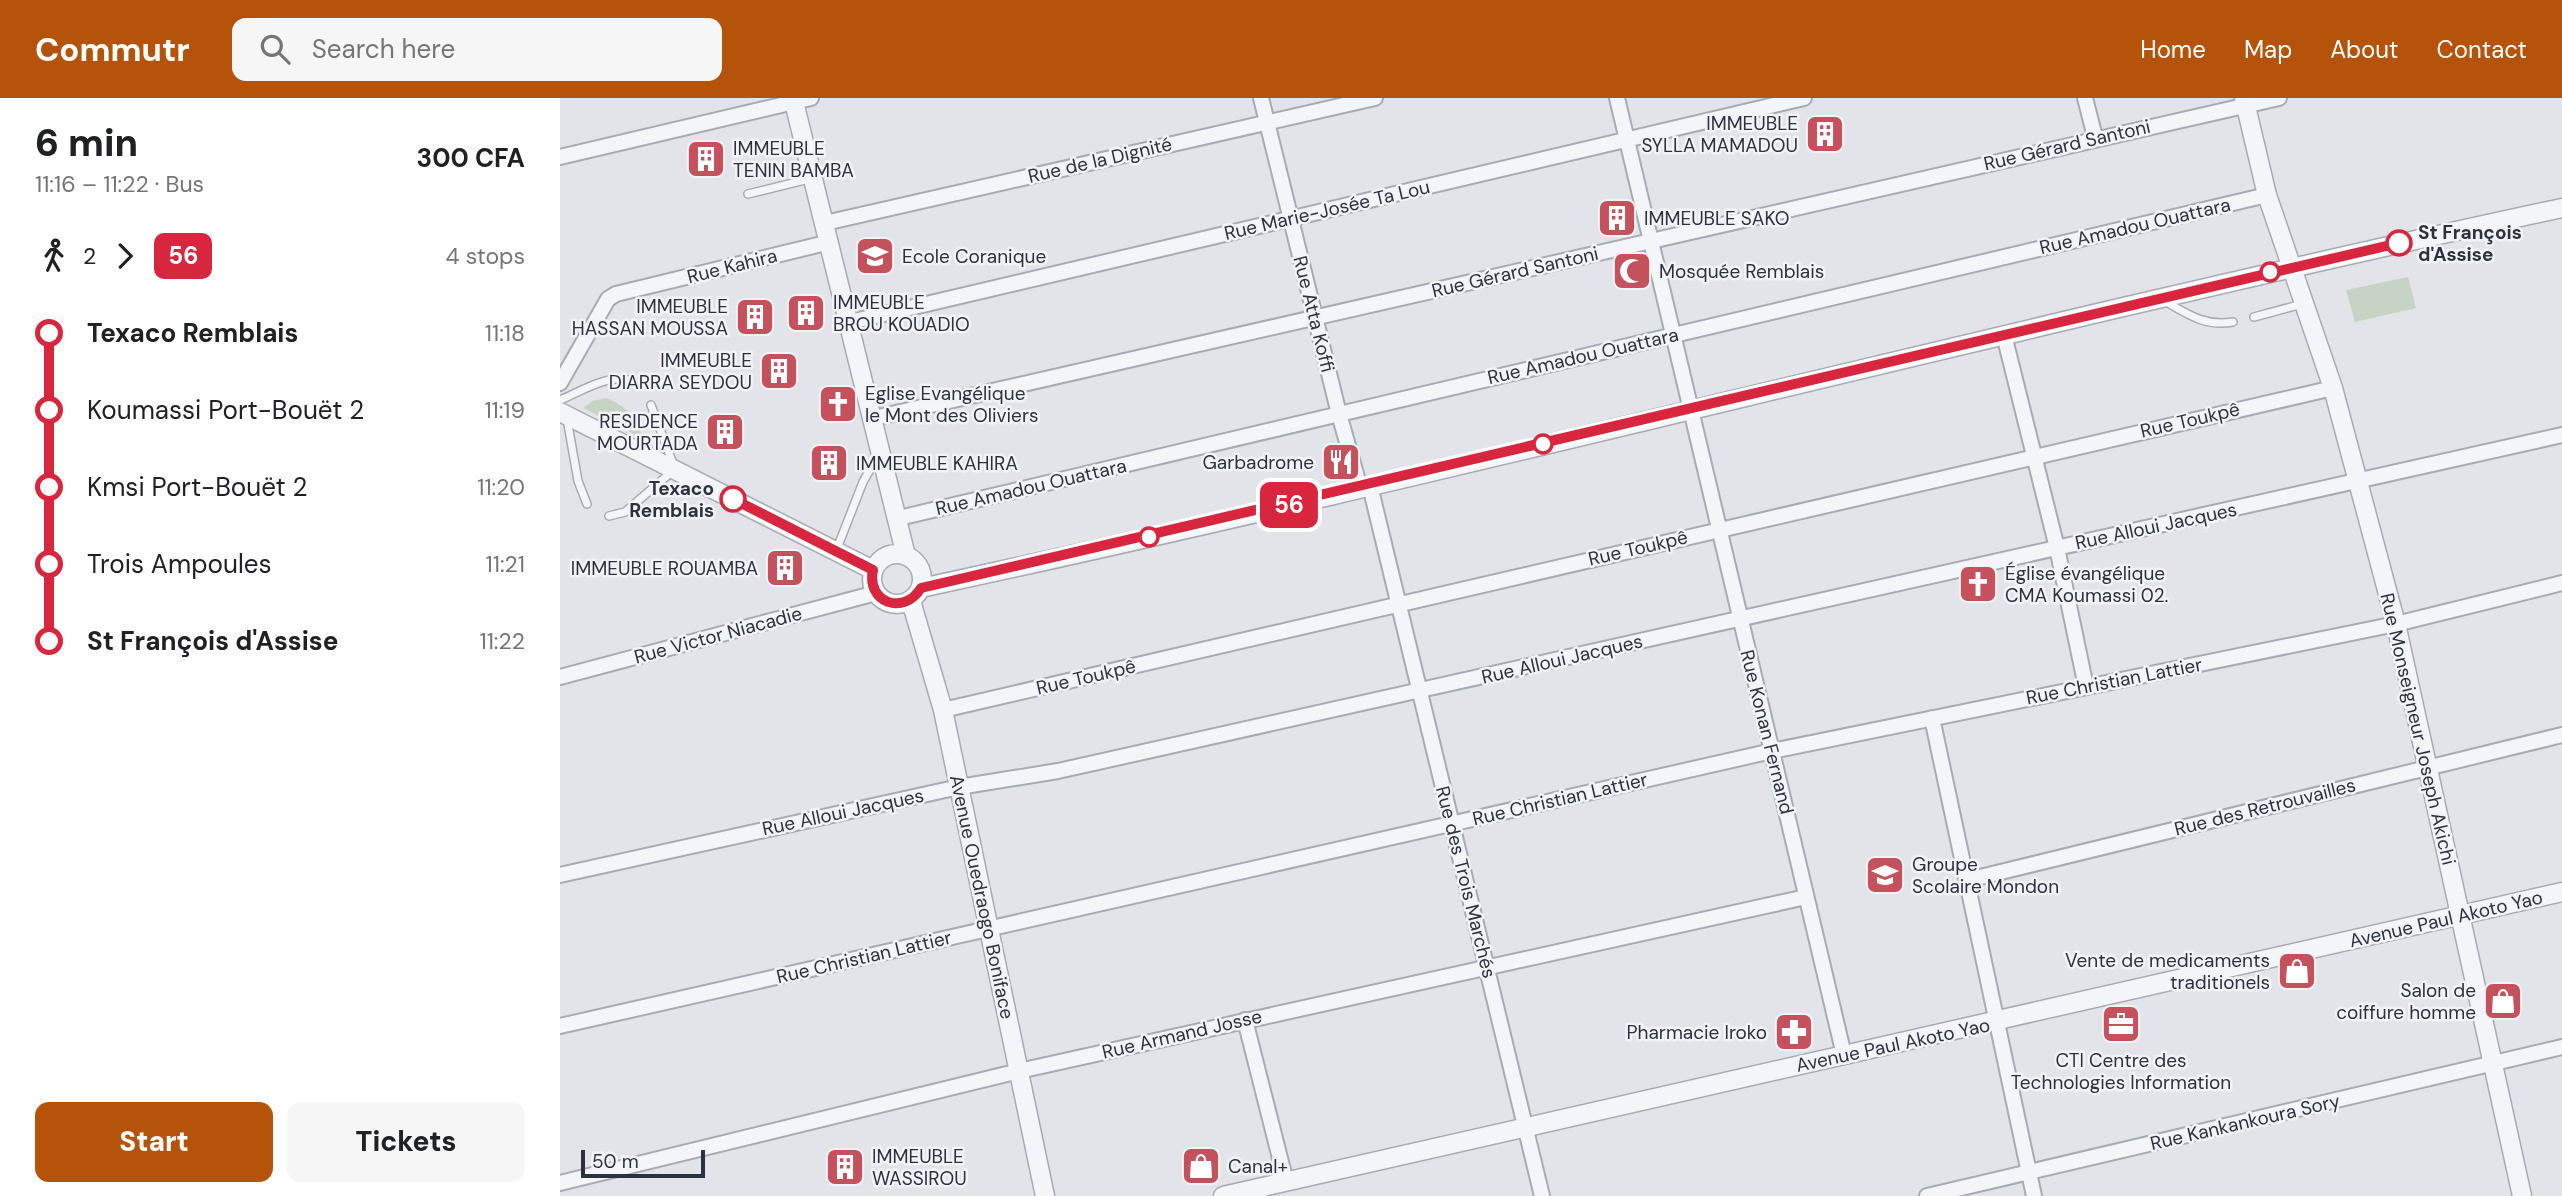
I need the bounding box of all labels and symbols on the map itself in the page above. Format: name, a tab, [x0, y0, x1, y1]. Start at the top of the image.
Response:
place label: IMMEUBLE SYLLA MAMADOU	[1641, 111, 1798, 158]
building icon: IMMEUBLE SYLLA MAMADOU	[1804, 113, 1846, 155]
street label: Rue Gérard Santoni	[1981, 114, 2153, 176]
street label: Rue de la Dignité	[1026, 131, 1174, 189]
place label: IMMEUBLE TENIN BAMBA	[733, 136, 854, 183]
building icon: IMMEUBLE TENIN BAMBA	[685, 138, 727, 180]
street label: Rue Marie-Josée Ta Lou	[1222, 174, 1432, 246]
street label: Rue Amadou Ouattara	[2037, 192, 2233, 260]
building icon: IMMEUBLE SAKO	[1596, 197, 1638, 239]
place label: IMMEUBLE SAKO	[1644, 206, 1790, 231]
place label: St François d'Assise	[2418, 220, 2522, 267]
marker: St François d'Assise	[2386, 230, 2412, 256]
school or university icon: Ecole Coranique	[854, 235, 896, 277]
street label: Rue Gérard Santoni	[1429, 241, 1601, 303]
street label: Rue Kahira	[684, 243, 780, 289]
place label: Ecole Coranique	[902, 244, 1046, 269]
mosque icon: Mosquée Remblais	[1611, 250, 1653, 292]
street label: Rue Atta Koffi	[1287, 253, 1341, 375]
place label: Mosquée Remblais	[1659, 259, 1824, 284]
unlabelled marker	[2260, 262, 2280, 282]
place label: IMMEUBLE BROU KOUADIO	[833, 290, 970, 337]
building icon: IMMEUBLE BROU KOUADIO	[785, 292, 827, 334]
place label: IMMEUBLE HASSAN MOUSSA	[572, 294, 728, 341]
building icon: IMMEUBLE HASSAN MOUSSA	[734, 296, 776, 338]
street label: Rue Amadou Ouattara	[1485, 322, 1681, 390]
place label: IMMEUBLE DIARRA SEYDOU	[609, 348, 752, 395]
building icon: IMMEUBLE DIARRA SEYDOU	[758, 350, 800, 392]
place label: Eglise Evangélique le Mont des Oliviers	[865, 381, 1038, 428]
church icon: Eglise Evangélique le Mont des Oliviers	[817, 383, 859, 425]
street label: Rue Toukpê	[2138, 396, 2242, 444]
place label: RESIDENCE MOURTADA	[597, 409, 698, 456]
building icon: RESIDENCE MOURTADA	[704, 411, 746, 453]
unlabelled marker	[1533, 434, 1553, 454]
restaurant icon: Garbadrome	[1320, 441, 1362, 483]
building icon: IMMEUBLE KAHIRA	[808, 442, 850, 484]
place label: Garbadrome	[1202, 450, 1314, 475]
place label: IMMEUBLE KAHIRA	[856, 451, 1018, 476]
street label: Rue Amadou Ouattara	[933, 453, 1129, 521]
place label: Texaco Remblais	[629, 476, 714, 523]
line badge: 56	[1258, 482, 1320, 528]
marker: Texaco Remblais	[720, 486, 746, 512]
street label: Rue Alloui Jacques	[2073, 497, 2239, 555]
street label: Rue Toukpê	[1586, 524, 1690, 572]
unlabelled marker	[1139, 527, 1159, 547]
building icon: IMMEUBLE ROUAMBA	[764, 547, 806, 589]
place label: IMMEUBLE ROUAMBA	[571, 556, 758, 581]
place label: Église évangélique CMA Koumassi 02.	[2005, 561, 2168, 608]
church icon: Église évangélique CMA Koumassi 02.	[1957, 563, 1999, 605]
street label: Rue Monseigneur Joseph Akichi	[2375, 591, 2461, 867]
street label: Rue Victor Niacadie	[631, 601, 805, 669]
street label: Rue Alloui Jacques	[1479, 628, 1645, 690]
street label: Rue Konan Fernand	[1734, 647, 1800, 817]
street label: Rue Christian Lattier	[2024, 652, 2204, 710]
street label: Rue Toukpê	[1034, 653, 1138, 701]
street label: Rue Christian Lattier	[1470, 767, 1650, 831]
street label: Rue des Retrouvailles	[2172, 772, 2358, 842]
street label: Avenue Ouedraogo Boniface	[944, 773, 1020, 1021]
street label: Rue Alloui Jacques	[760, 783, 926, 841]
street label: Rue des Trois Marchés	[1430, 783, 1502, 981]
place label: Groupe Scolaire Mondon	[1912, 852, 2059, 899]
school or university icon: Groupe Scolaire Mondon	[1864, 854, 1906, 896]
street label: Avenue Paul Akoto Yao	[2347, 885, 2545, 953]
street label: Rue Christian Lattier	[774, 925, 954, 989]
place label: Vente de medicaments traditionels	[2065, 948, 2270, 995]
shop icon: Vente de medicaments traditionels	[2276, 950, 2318, 992]
place label: Salon de coiffure homme	[2336, 978, 2476, 1025]
shop icon: Salon de coiffure homme	[2482, 980, 2524, 1022]
street label: Rue Armand Josse	[1100, 1003, 1264, 1065]
office icon: CTI Centre des Technologies Information	[2100, 1003, 2142, 1045]
pharmacy icon: Pharmacie Iroko	[1773, 1011, 1815, 1053]
street label: Avenue Paul Akoto Yao	[1794, 1012, 1992, 1078]
place label: Pharmacie Iroko	[1627, 1020, 1767, 1045]
place label: CTI Centre des Technologies Information	[2011, 1048, 2231, 1095]
street label: Rue Kankankoura Sory	[2148, 1088, 2343, 1156]
place label: IMMEUBLE WASSIROU	[872, 1144, 967, 1191]
shop icon: Canal+	[1180, 1145, 1222, 1187]
building icon: IMMEUBLE WASSIROU	[824, 1146, 866, 1188]
scale bar	[581, 1147, 705, 1179]
place label: Canal+	[1228, 1154, 1288, 1179]

